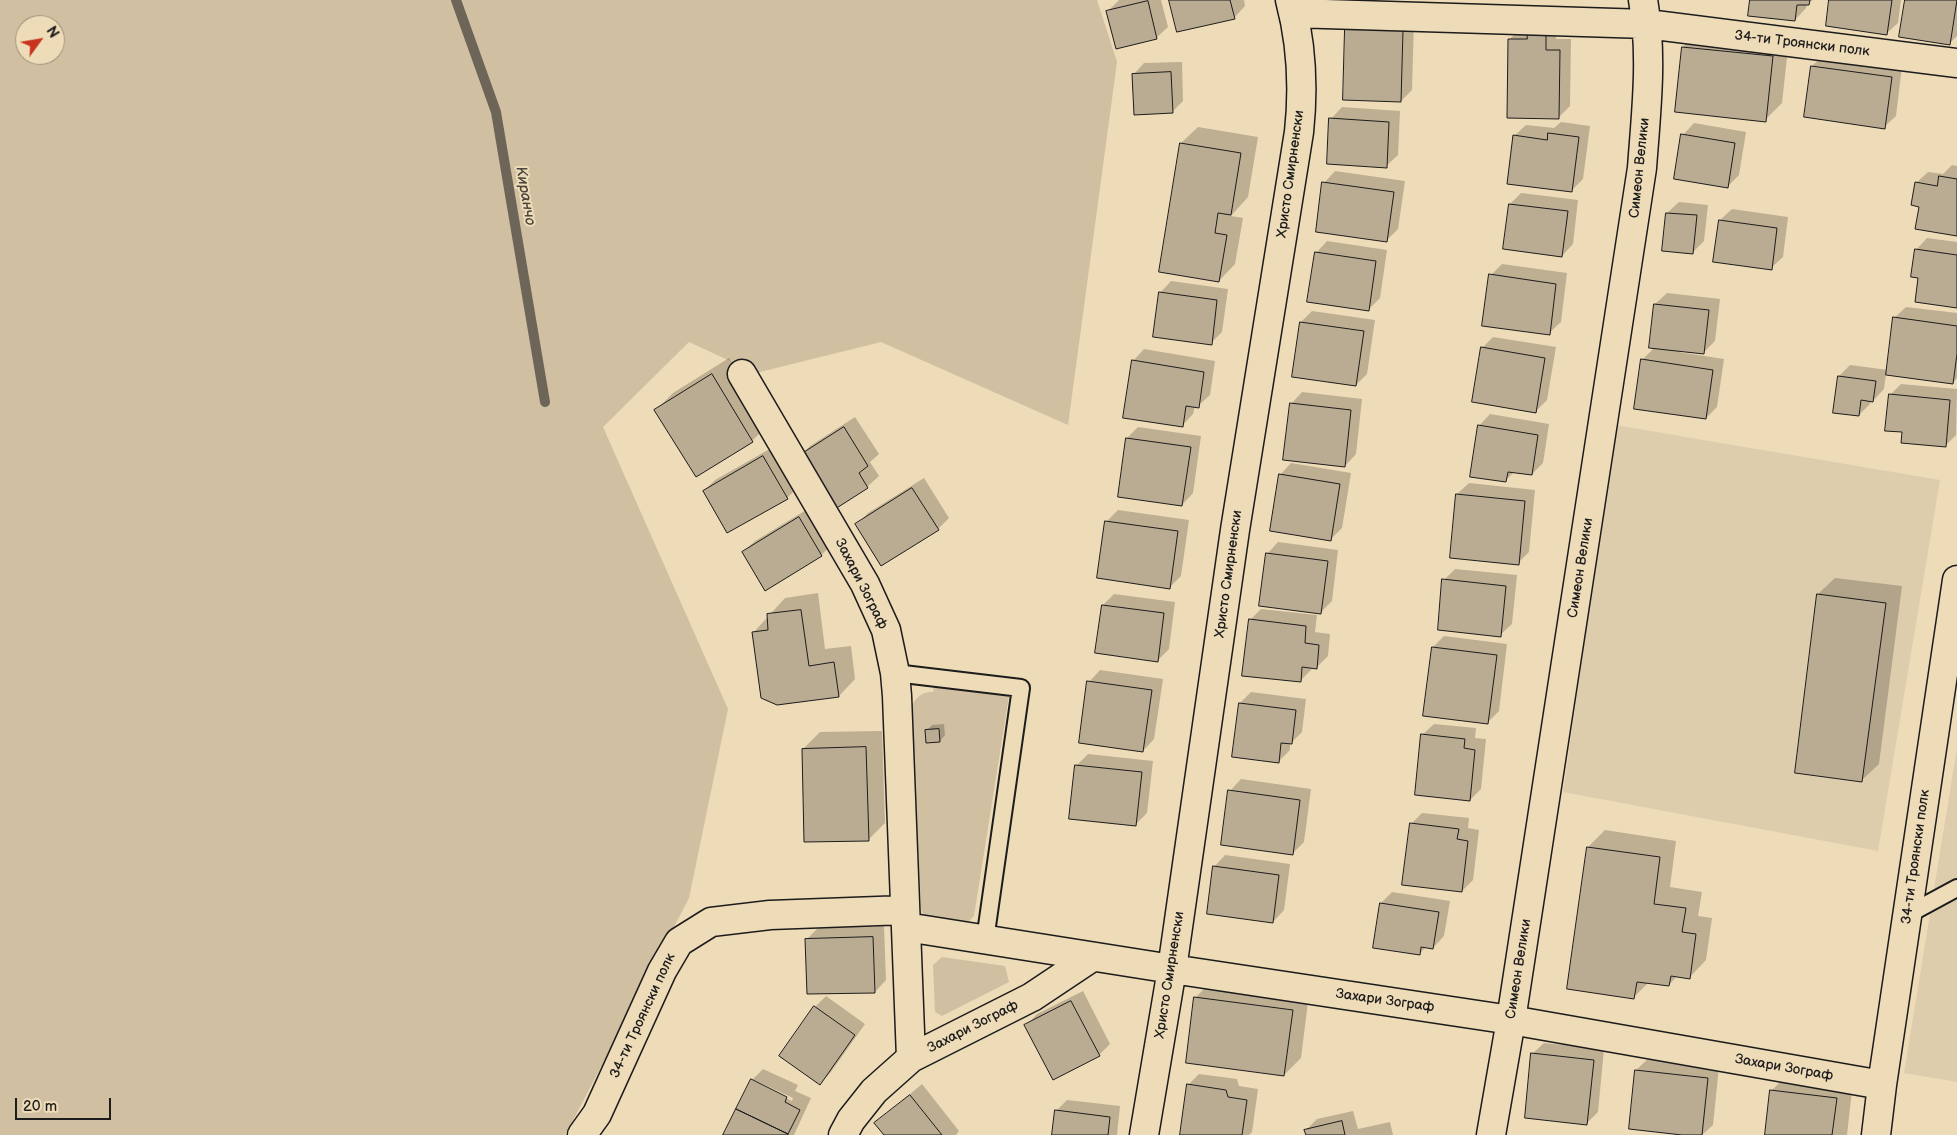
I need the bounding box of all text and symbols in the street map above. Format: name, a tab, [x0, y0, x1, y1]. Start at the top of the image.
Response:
north arrow	[15, 15, 65, 65]
text: N	[42, 23, 62, 41]
street label: 34-ти Троянски полк	[1733, 27, 1871, 61]
street label: Христо Смирненски	[1274, 109, 1308, 239]
street label: Симеон Велики	[1626, 117, 1654, 219]
water label: Киранчо	[511, 165, 539, 227]
street label: Христо Смирненски	[1212, 509, 1246, 639]
street label: Симеон Велики	[1565, 517, 1597, 619]
street label: Захари Зограф	[831, 536, 891, 632]
street label: 34-ти Троянски полк	[1898, 788, 1934, 926]
street label: Христо Смирненски	[1152, 910, 1188, 1040]
street label: Симеон Велики	[1503, 918, 1535, 1020]
street label: 34-ти Троянски полк	[607, 951, 679, 1081]
street label: Захари Зограф	[1335, 986, 1435, 1016]
street label: Захари Зограф	[925, 997, 1021, 1057]
street label: Захари Зограф	[1734, 1051, 1834, 1085]
scale bar	[18, 1088, 114, 1120]
text: 20 m	[23, 1097, 57, 1116]

